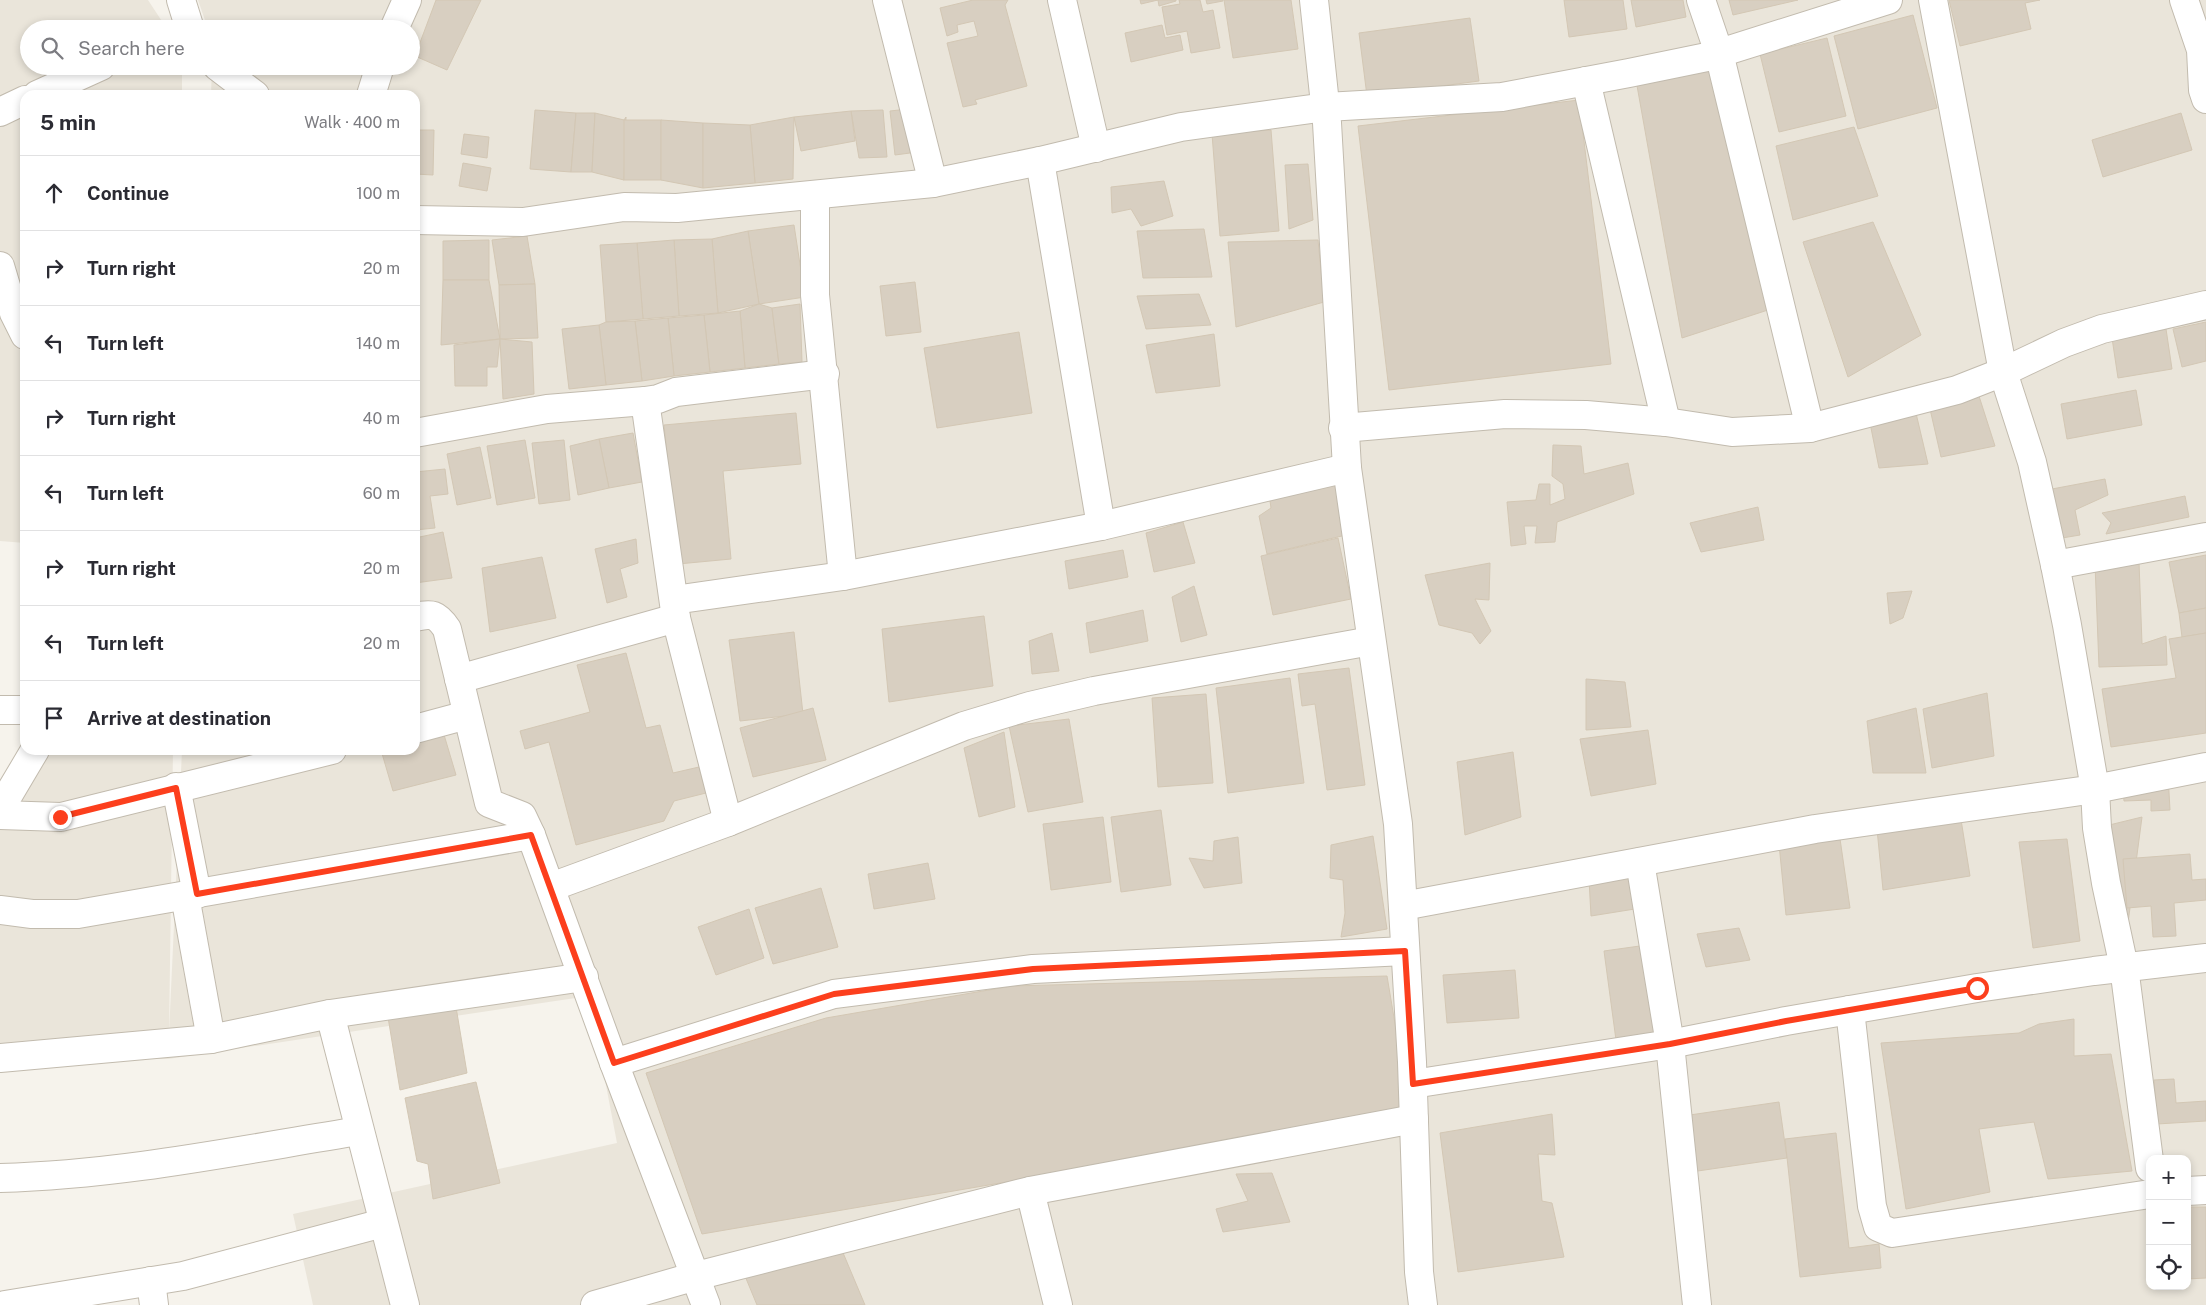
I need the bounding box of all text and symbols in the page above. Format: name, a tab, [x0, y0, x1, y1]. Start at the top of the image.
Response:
search box	[20, 20, 420, 75]
icon: search	[38, 34, 66, 62]
text: Search here	[78, 37, 185, 59]
text: 5 min	[40, 110, 96, 135]
text: Walk · 400 m	[304, 113, 400, 132]
icon: ahead	[40, 179, 68, 207]
text: Continue	[87, 182, 169, 204]
text: 100 m	[356, 184, 400, 203]
icon: right	[40, 254, 68, 282]
text: Turn right	[87, 257, 176, 279]
text: 20 m	[363, 259, 400, 278]
icon: left	[40, 329, 68, 357]
text: Turn left	[87, 332, 164, 354]
text: 140 m	[356, 334, 400, 353]
icon: right	[40, 404, 68, 432]
text: Turn right	[87, 407, 176, 429]
text: 40 m	[362, 409, 400, 428]
icon: left	[40, 479, 68, 507]
text: Turn left	[87, 482, 164, 504]
text: 60 m	[363, 484, 400, 503]
icon: right	[40, 554, 68, 582]
text: Turn right	[87, 557, 176, 579]
text: 20 m	[363, 559, 400, 578]
icon: left	[40, 629, 68, 657]
text: Turn left	[87, 632, 164, 654]
text: 20 m	[363, 634, 400, 653]
icon: arrive	[40, 704, 68, 732]
text: Arrive at destination	[87, 707, 271, 729]
route end	[49, 806, 72, 829]
route start	[1966, 977, 1989, 1000]
map controls	[2146, 1155, 2191, 1290]
button: +	[2146, 1155, 2191, 1200]
button: −	[2146, 1200, 2191, 1245]
button: locate	[2146, 1245, 2191, 1290]

